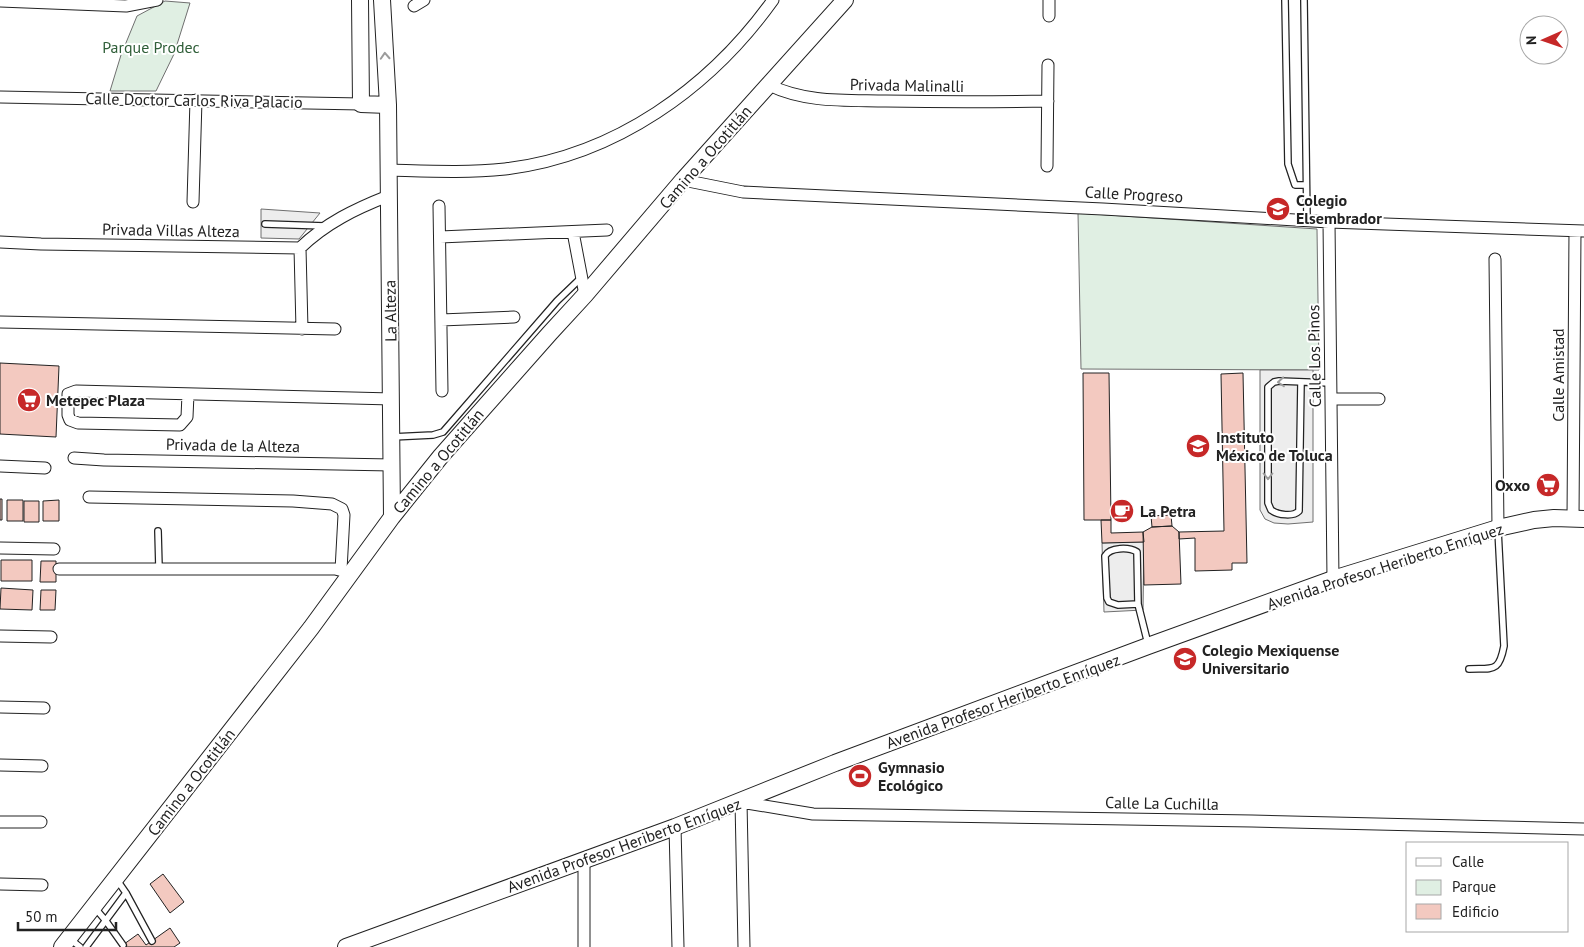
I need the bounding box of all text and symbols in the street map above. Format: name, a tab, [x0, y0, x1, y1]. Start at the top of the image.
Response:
north arrow	[1519, 15, 1569, 65]
text: N	[1522, 36, 1540, 45]
park label: Parque Prodec	[102, 37, 200, 57]
one-way arrow	[380, 52, 390, 60]
street label: Privada Malinalli	[850, 74, 964, 96]
street label: Calle Doctor Carlos Riva Palacio	[85, 88, 303, 112]
street label: Camino a Ocotitlán	[655, 101, 755, 213]
street label: Calle Progreso	[1084, 181, 1184, 207]
place label: Colegio Elsembrador	[1296, 190, 1382, 228]
school or university icon: Colegio Elsembrador	[1265, 196, 1291, 222]
street label: Privada Villas Alteza	[102, 219, 240, 241]
street label: La Alteza	[379, 280, 401, 342]
street label: Calle Los Pinos	[1303, 304, 1325, 408]
street label: Calle Amistad	[1548, 328, 1568, 422]
one-way arrow	[1277, 376, 1285, 387]
supermarket icon: Metepec Plaza	[16, 387, 42, 413]
place label: Metepec Plaza	[46, 390, 145, 410]
street label: Camino a Ocotitlán	[388, 404, 488, 518]
place label: Instituto México de Toluca	[1216, 427, 1333, 465]
school or university icon: Instituto México de Toluca	[1185, 433, 1211, 459]
street label: Privada de la Alteza	[166, 434, 300, 456]
one-way arrow	[1263, 472, 1273, 480]
supermarket icon: Oxxo	[1535, 472, 1561, 498]
place label: Oxxo	[1495, 475, 1530, 495]
cafe icon: La Petra	[1109, 498, 1135, 524]
place label: La Petra	[1140, 501, 1196, 521]
street label: Avenida Profesor Heriberto Enríquez	[1264, 518, 1506, 614]
place label: Colegio Mexiquense Universitario	[1202, 640, 1339, 678]
school or university icon: Colegio Mexiquense Universitario	[1172, 646, 1198, 672]
street label: Avenida Profesor Heriberto Enríquez	[883, 649, 1123, 753]
street label: Camino a Ocotitlán	[143, 724, 239, 840]
place label: Gymnasio Ecológico	[878, 757, 945, 795]
sports icon: Gymnasio Ecológico	[847, 763, 873, 789]
street label: Calle La Cuchilla	[1105, 792, 1219, 814]
street label: Avenida Profesor Heriberto Enríquez	[504, 793, 744, 897]
legend	[1406, 842, 1569, 932]
text: Calle	[1452, 852, 1484, 871]
text: Parque	[1452, 877, 1496, 896]
scale bar	[18, 900, 115, 932]
text: Edificio	[1452, 902, 1499, 921]
text: 50 m	[25, 907, 58, 926]

